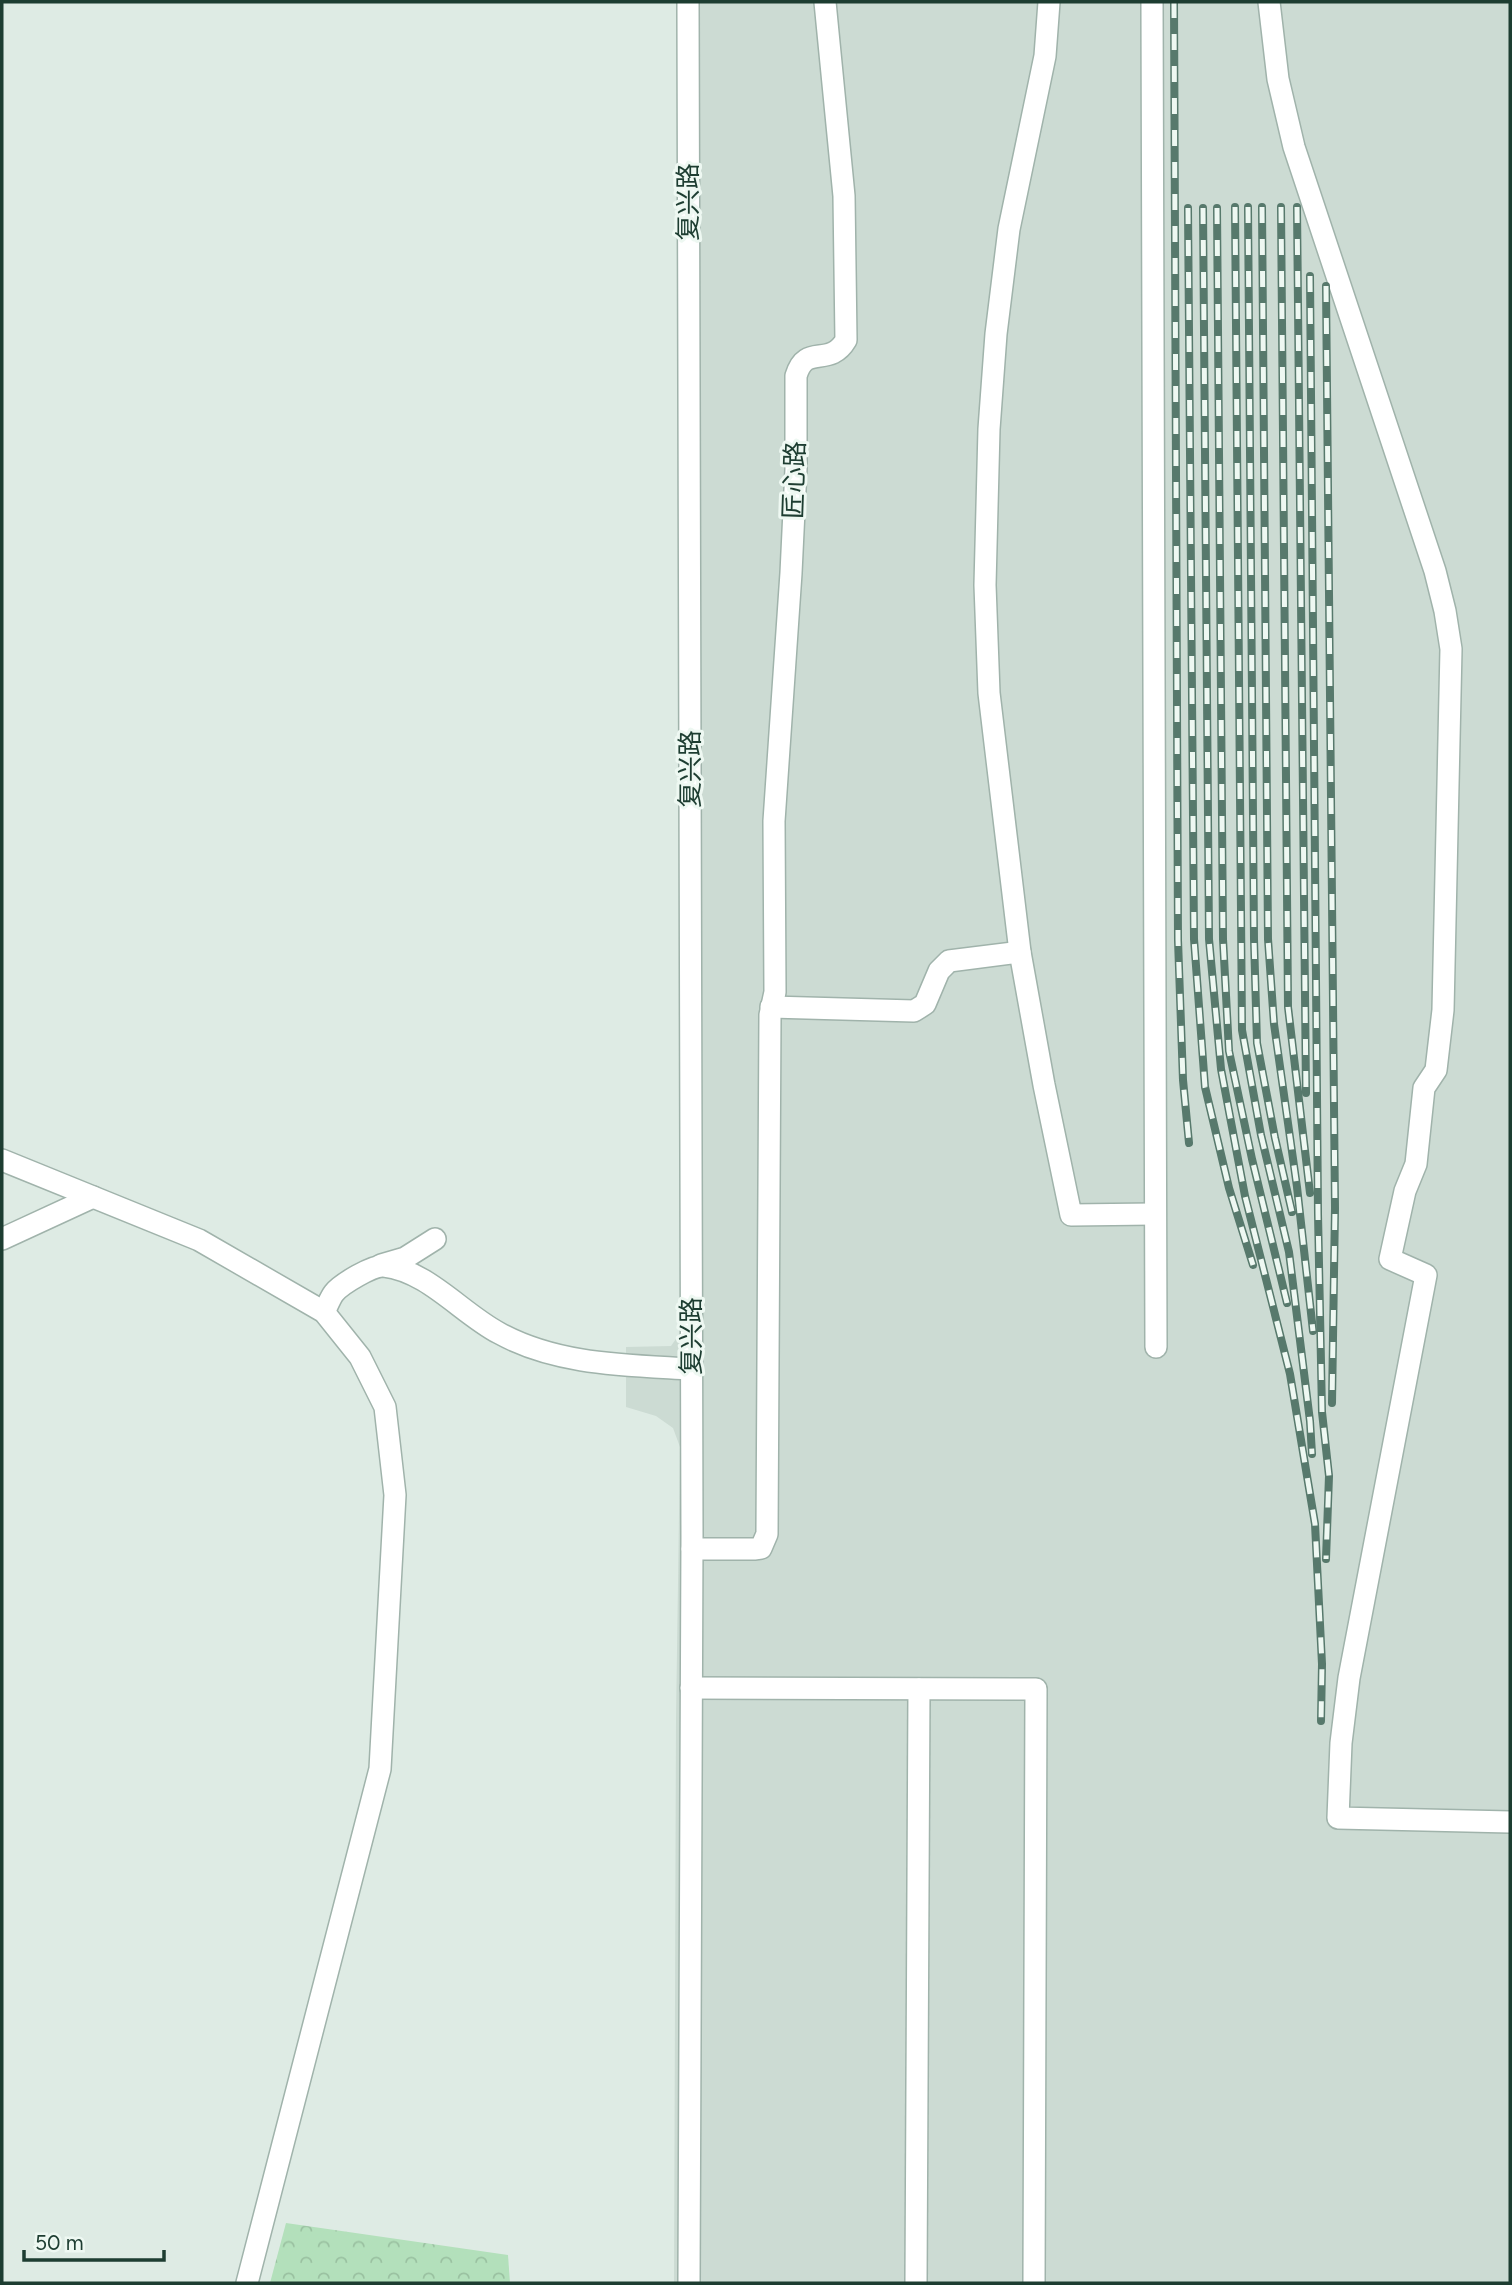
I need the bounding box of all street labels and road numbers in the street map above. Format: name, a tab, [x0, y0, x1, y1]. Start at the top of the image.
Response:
street label: 复兴路	[672, 163, 704, 241]
street label: 匠心路	[777, 440, 811, 520]
street label: 复兴路	[674, 730, 706, 808]
street label: 复兴路	[675, 1297, 707, 1375]

